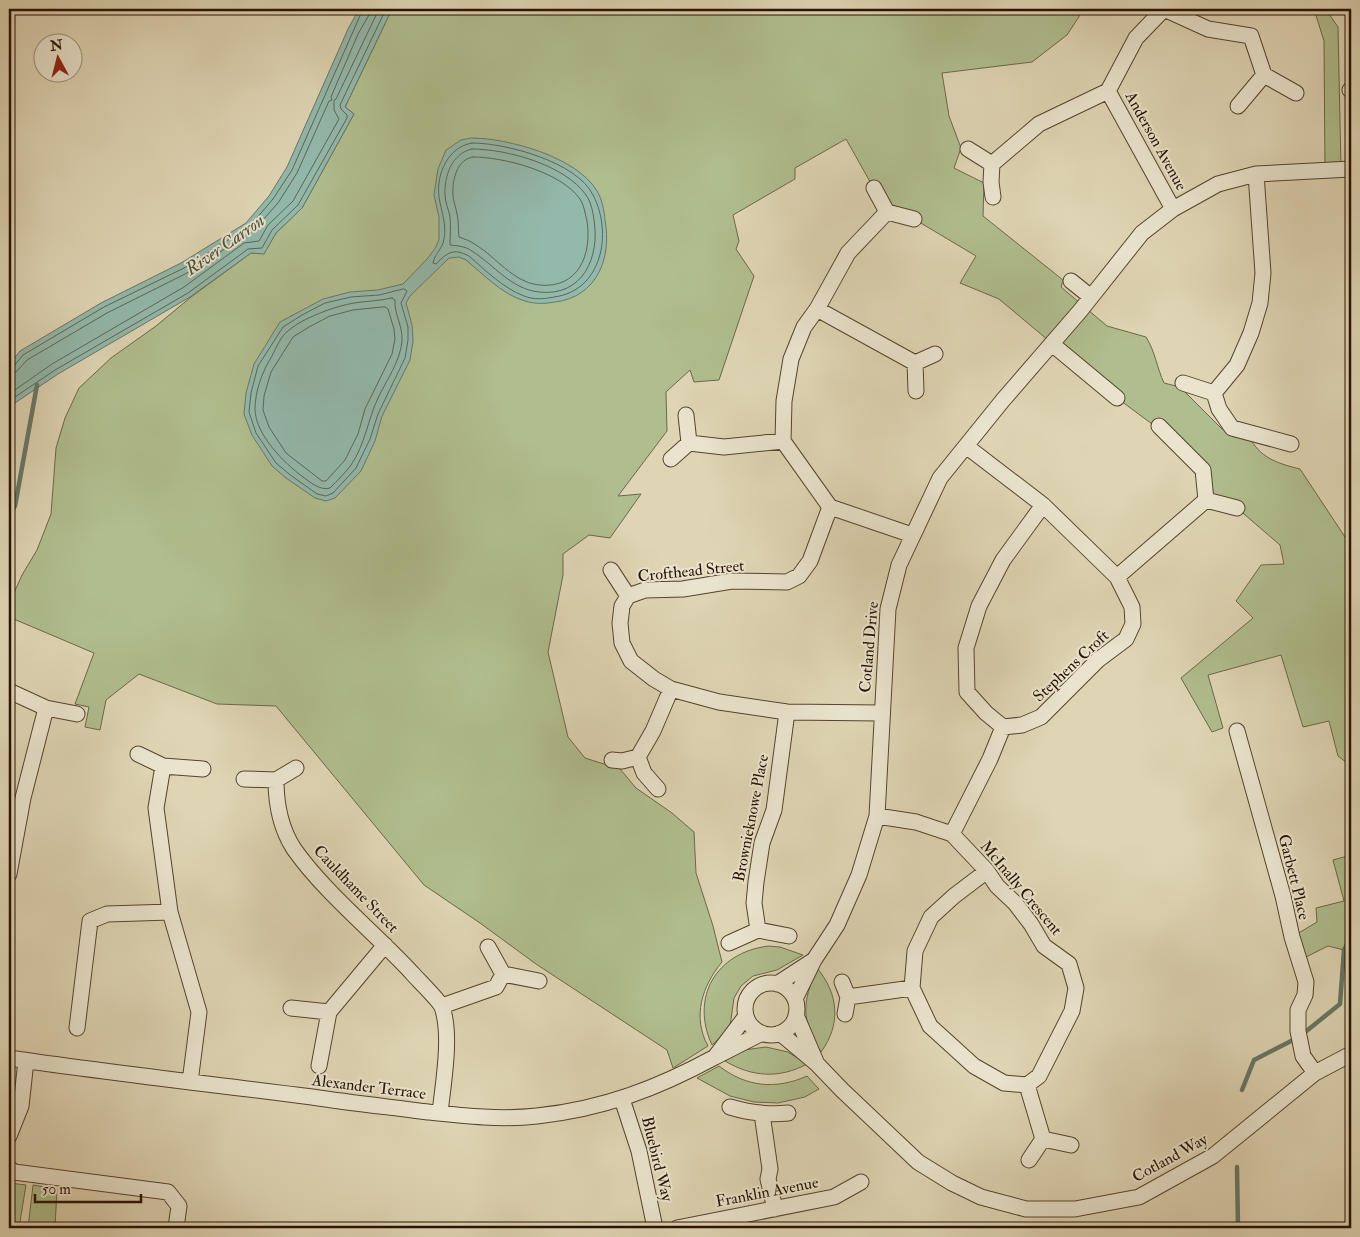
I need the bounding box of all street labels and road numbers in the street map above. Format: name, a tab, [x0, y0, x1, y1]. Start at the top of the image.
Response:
street label: Anderson Avenue	[1120, 87, 1192, 194]
street label: Crofthead Street	[637, 555, 745, 587]
street label: Cotland Drive	[855, 600, 883, 693]
street label: Stephens Croft	[1029, 626, 1114, 707]
street label: Brownieknowe Place	[729, 752, 773, 883]
street label: Garbett Place	[1274, 832, 1314, 922]
street label: McInally Crescent	[976, 837, 1066, 939]
street label: Cauldhame Street	[309, 841, 403, 937]
street label: Alexander Terrace	[310, 1070, 428, 1104]
street label: Bluebird Way	[637, 1114, 677, 1205]
street label: Cotland Way	[1129, 1129, 1212, 1187]
street label: Franklin Avenue	[714, 1172, 820, 1212]

